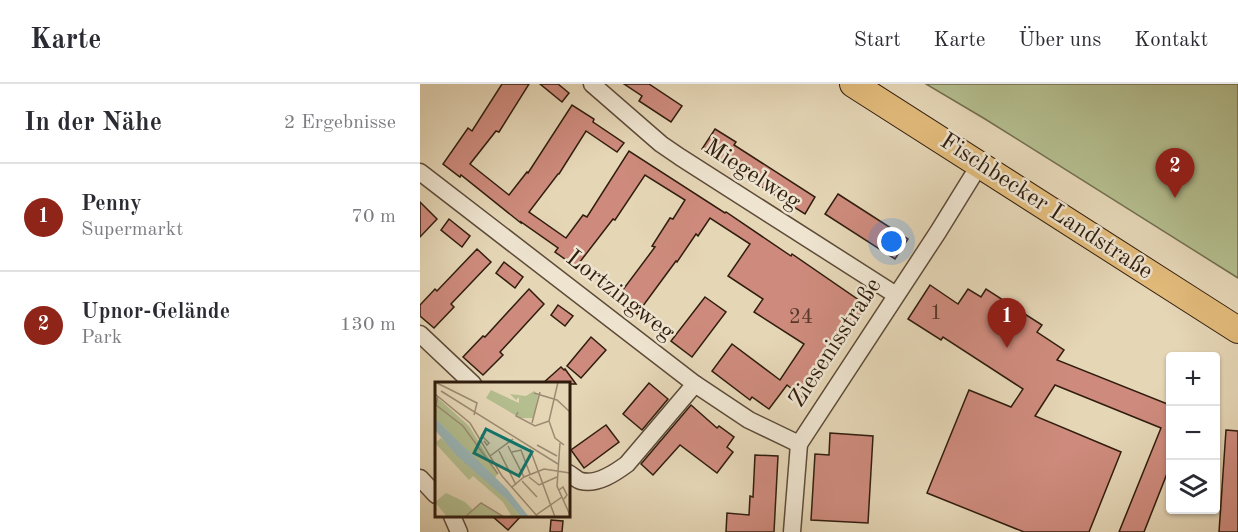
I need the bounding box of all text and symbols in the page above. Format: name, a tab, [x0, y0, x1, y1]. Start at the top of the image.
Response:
text: Karte	[30, 27, 101, 55]
text: Start	[854, 30, 901, 51]
text: Karte	[934, 30, 985, 51]
text: Über uns	[1018, 30, 1101, 51]
text: Kontakt	[1134, 30, 1208, 51]
text: In der Nähe	[24, 110, 162, 136]
text: 2 Ergebnisse	[284, 113, 396, 133]
street label: Fischbecker Landstraße	[935, 129, 1157, 285]
street label: Miegelweg	[700, 135, 805, 215]
pin: 2	[1156, 148, 1194, 198]
text: Penny	[81, 193, 142, 215]
text: 1	[38, 207, 49, 227]
text: 70 m	[351, 207, 396, 227]
text: Supermarkt	[81, 220, 183, 240]
your location	[877, 227, 906, 256]
street label: Lortzingweg	[561, 246, 679, 346]
street label: Ziesenisstraße	[785, 274, 887, 412]
pin: 1	[988, 298, 1026, 348]
text: Upnor-Gelände	[81, 301, 230, 323]
house number: 1	[930, 303, 942, 324]
house number: 24	[789, 307, 813, 328]
text: 2	[38, 315, 49, 335]
text: 130 m	[340, 315, 396, 335]
text: Park	[81, 328, 122, 348]
map controls	[1166, 352, 1220, 514]
button: +	[1166, 352, 1220, 406]
inset map	[435, 382, 570, 517]
button: −	[1166, 406, 1220, 460]
button: layers	[1166, 460, 1220, 514]

